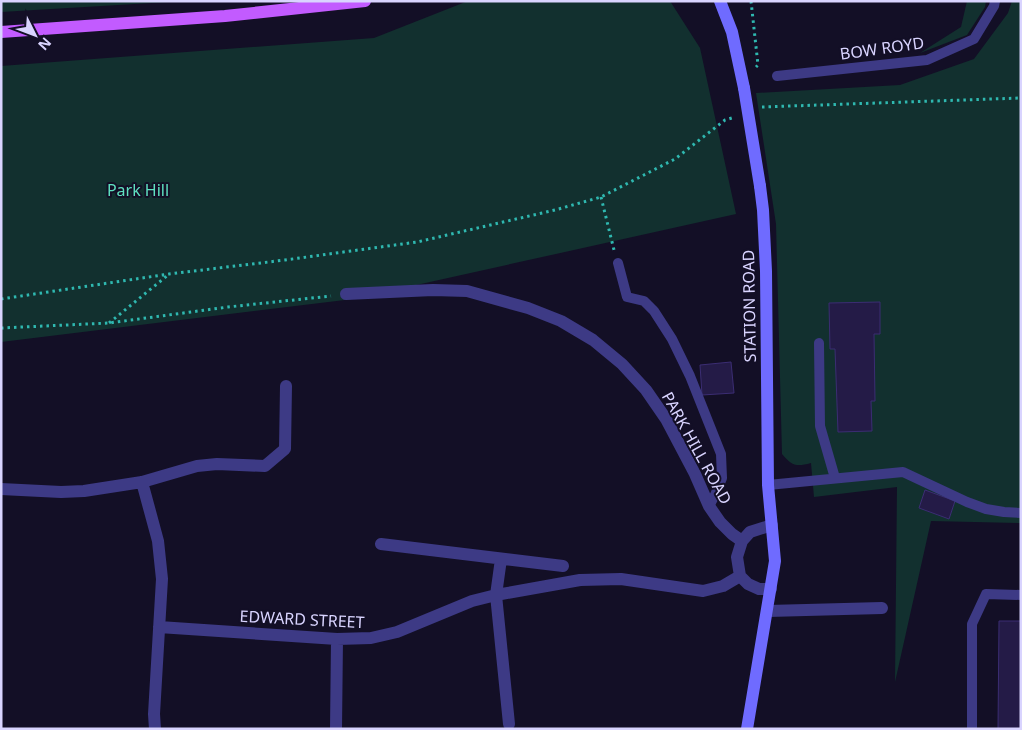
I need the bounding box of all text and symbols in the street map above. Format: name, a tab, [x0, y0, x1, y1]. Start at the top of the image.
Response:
north arrow	[10, 10, 60, 60]
street label: BOW ROYD	[838, 31, 926, 65]
text: N	[34, 33, 56, 55]
park label: Park Hill	[107, 179, 169, 201]
street label: STATION ROAD	[737, 249, 761, 363]
street label: PARK HILL ROAD	[657, 388, 737, 508]
street label: EDWARD STREET	[239, 605, 365, 633]

